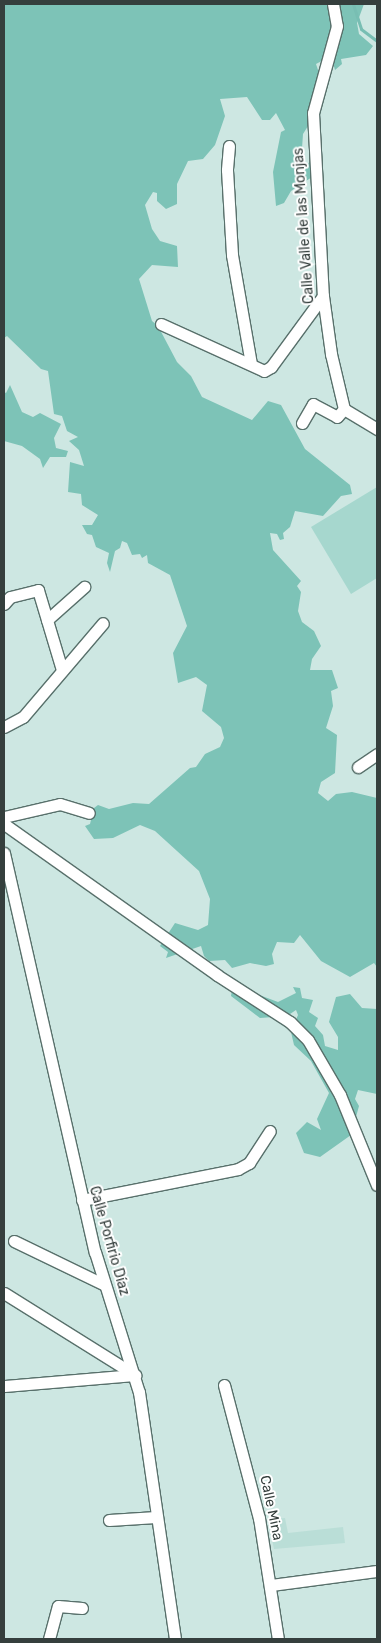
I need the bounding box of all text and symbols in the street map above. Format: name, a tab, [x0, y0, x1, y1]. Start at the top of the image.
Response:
street label: Calle Valle de las Monjas	[290, 147, 318, 305]
street label: Calle Porfirio Díaz	[85, 1184, 133, 1298]
street label: Calle Mina	[256, 1474, 286, 1542]

